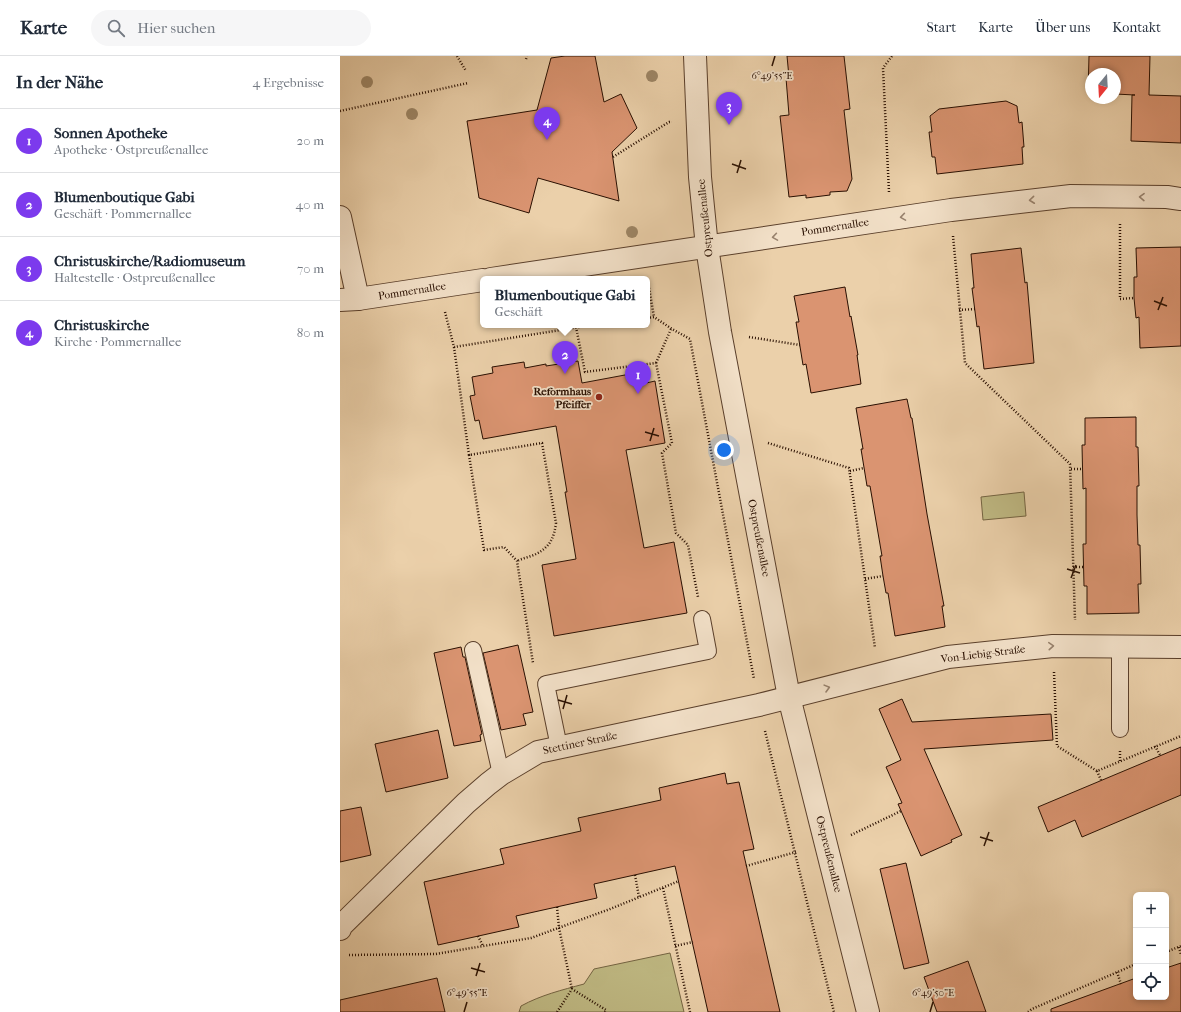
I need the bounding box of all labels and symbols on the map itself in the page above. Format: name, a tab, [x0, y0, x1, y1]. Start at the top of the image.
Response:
north arrow	[1085, 68, 1121, 104]
text: 6°49'55"E	[752, 70, 792, 82]
pin: 3	[716, 92, 742, 125]
pin: 4	[534, 107, 560, 140]
street label: Ostpreußenallee	[694, 178, 716, 258]
one-way arrow	[1139, 193, 1145, 201]
one-way arrow	[1029, 195, 1035, 204]
one-way arrow	[900, 212, 906, 221]
street label: Pommernallee	[800, 215, 870, 239]
one-way arrow	[772, 232, 778, 241]
street label: Pommernallee	[377, 279, 447, 303]
pin: 2	[552, 341, 578, 374]
pin: 1	[625, 361, 651, 394]
place label: Reformhaus Pfeiffer	[533, 385, 591, 411]
marker: Reformhaus Pfeiffer	[594, 392, 604, 402]
your location	[714, 440, 734, 460]
street label: Ostpreußenallee	[745, 498, 773, 578]
street label: Von-Liebig-Straße	[939, 642, 1027, 666]
one-way arrow	[1048, 642, 1054, 651]
one-way arrow	[824, 684, 830, 692]
street label: Stettiner Straße	[542, 729, 619, 757]
street label: Ostpreußenallee	[813, 814, 845, 894]
text: 6°49'55"E	[447, 987, 487, 999]
text: 6°49'50"E	[912, 987, 954, 999]

